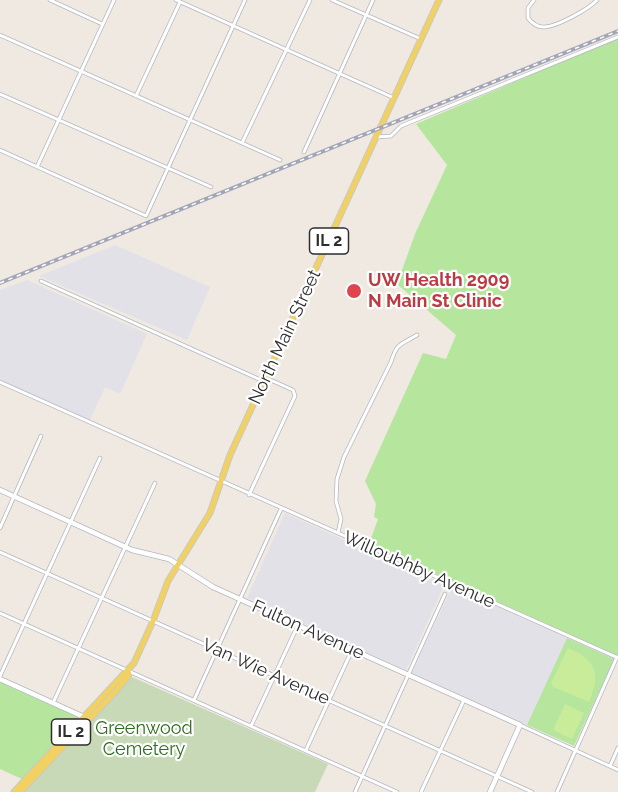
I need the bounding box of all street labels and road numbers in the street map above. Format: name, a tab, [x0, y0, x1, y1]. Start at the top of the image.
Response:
road number: IL 2	[310, 228, 348, 254]
street label: North Main Street	[244, 266, 326, 408]
street label: Willoubhby Avenue	[340, 527, 498, 613]
street label: Fulton Avenue	[249, 596, 367, 664]
street label: Van Wie Avenue	[199, 634, 333, 710]
road number: IL 2	[52, 719, 90, 745]

